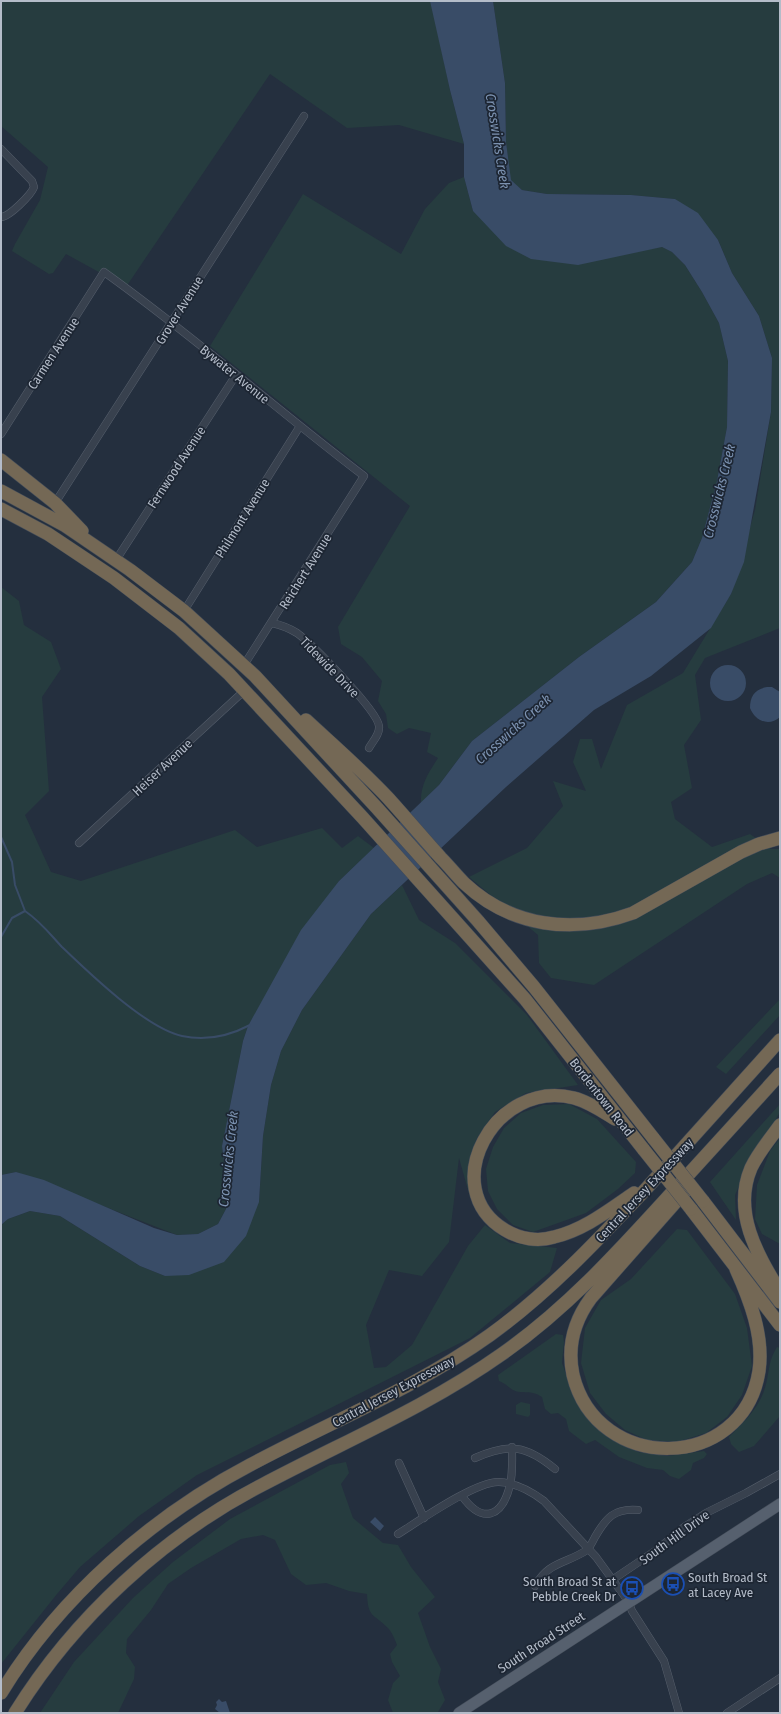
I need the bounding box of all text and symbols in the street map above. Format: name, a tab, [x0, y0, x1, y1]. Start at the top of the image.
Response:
water label: Crosswicks Creek	[482, 92, 513, 190]
street label: Grover Avenue	[153, 274, 206, 347]
street label: Carmen Avenue	[25, 314, 82, 392]
street label: Bywater Avenue	[197, 342, 272, 407]
street label: Fernwood Avenue	[144, 424, 208, 511]
water label: Crosswicks Creek	[700, 442, 739, 540]
street label: Philmont Avenue	[212, 476, 273, 560]
street label: Reichert Avenue	[276, 531, 335, 612]
street label: Tidewide Drive	[297, 634, 362, 701]
water label: Crosswicks Creek	[472, 691, 555, 768]
street label: Heiser Avenue	[129, 736, 195, 799]
street label: Bordentown Road	[567, 1055, 637, 1139]
water label: Crosswicks Creek	[215, 1110, 242, 1208]
street label: Central Jersey Expressway	[592, 1135, 696, 1245]
street label: Central Jersey Expressway	[330, 1353, 457, 1430]
street label: South Hill Drive	[636, 1507, 712, 1568]
place label: South Broad St at Lacey Ave	[688, 1570, 768, 1600]
bus stop icon: South Broad St at Lacey Ave	[660, 1571, 686, 1597]
place label: South Broad St at Pebble Creek Dr	[523, 1574, 617, 1604]
bus stop icon: South Broad St at Pebble Creek Dr	[619, 1575, 645, 1601]
street label: South Broad Street	[495, 1608, 588, 1676]

